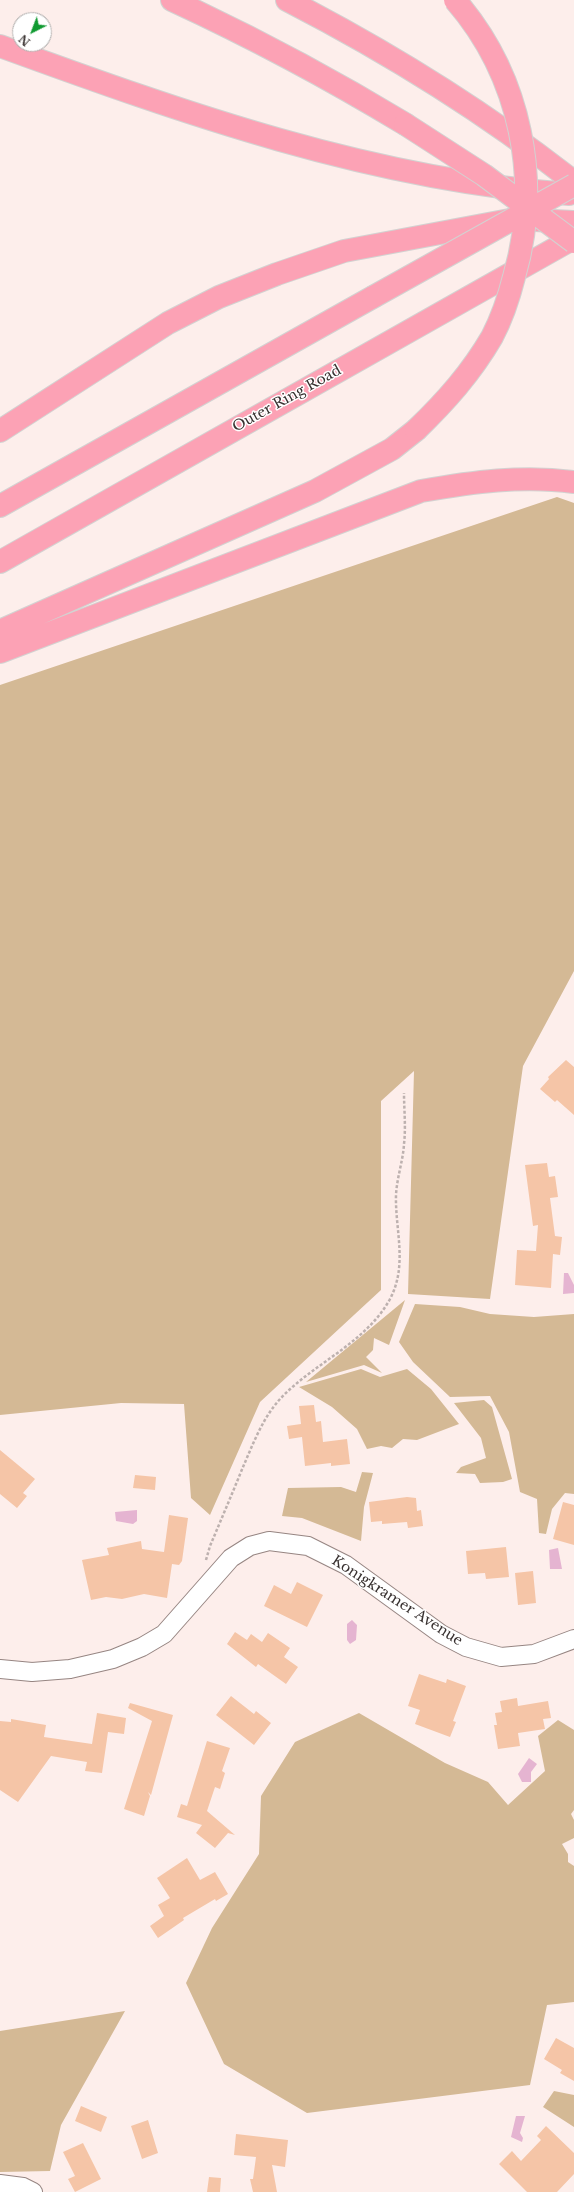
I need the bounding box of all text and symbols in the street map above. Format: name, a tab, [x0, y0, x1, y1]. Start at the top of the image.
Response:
north arrow	[12, 12, 52, 52]
text: N	[16, 32, 33, 49]
street label: Outer Ring Road	[230, 362, 344, 436]
street label: Konigkramer Avenue	[328, 1552, 466, 1650]

